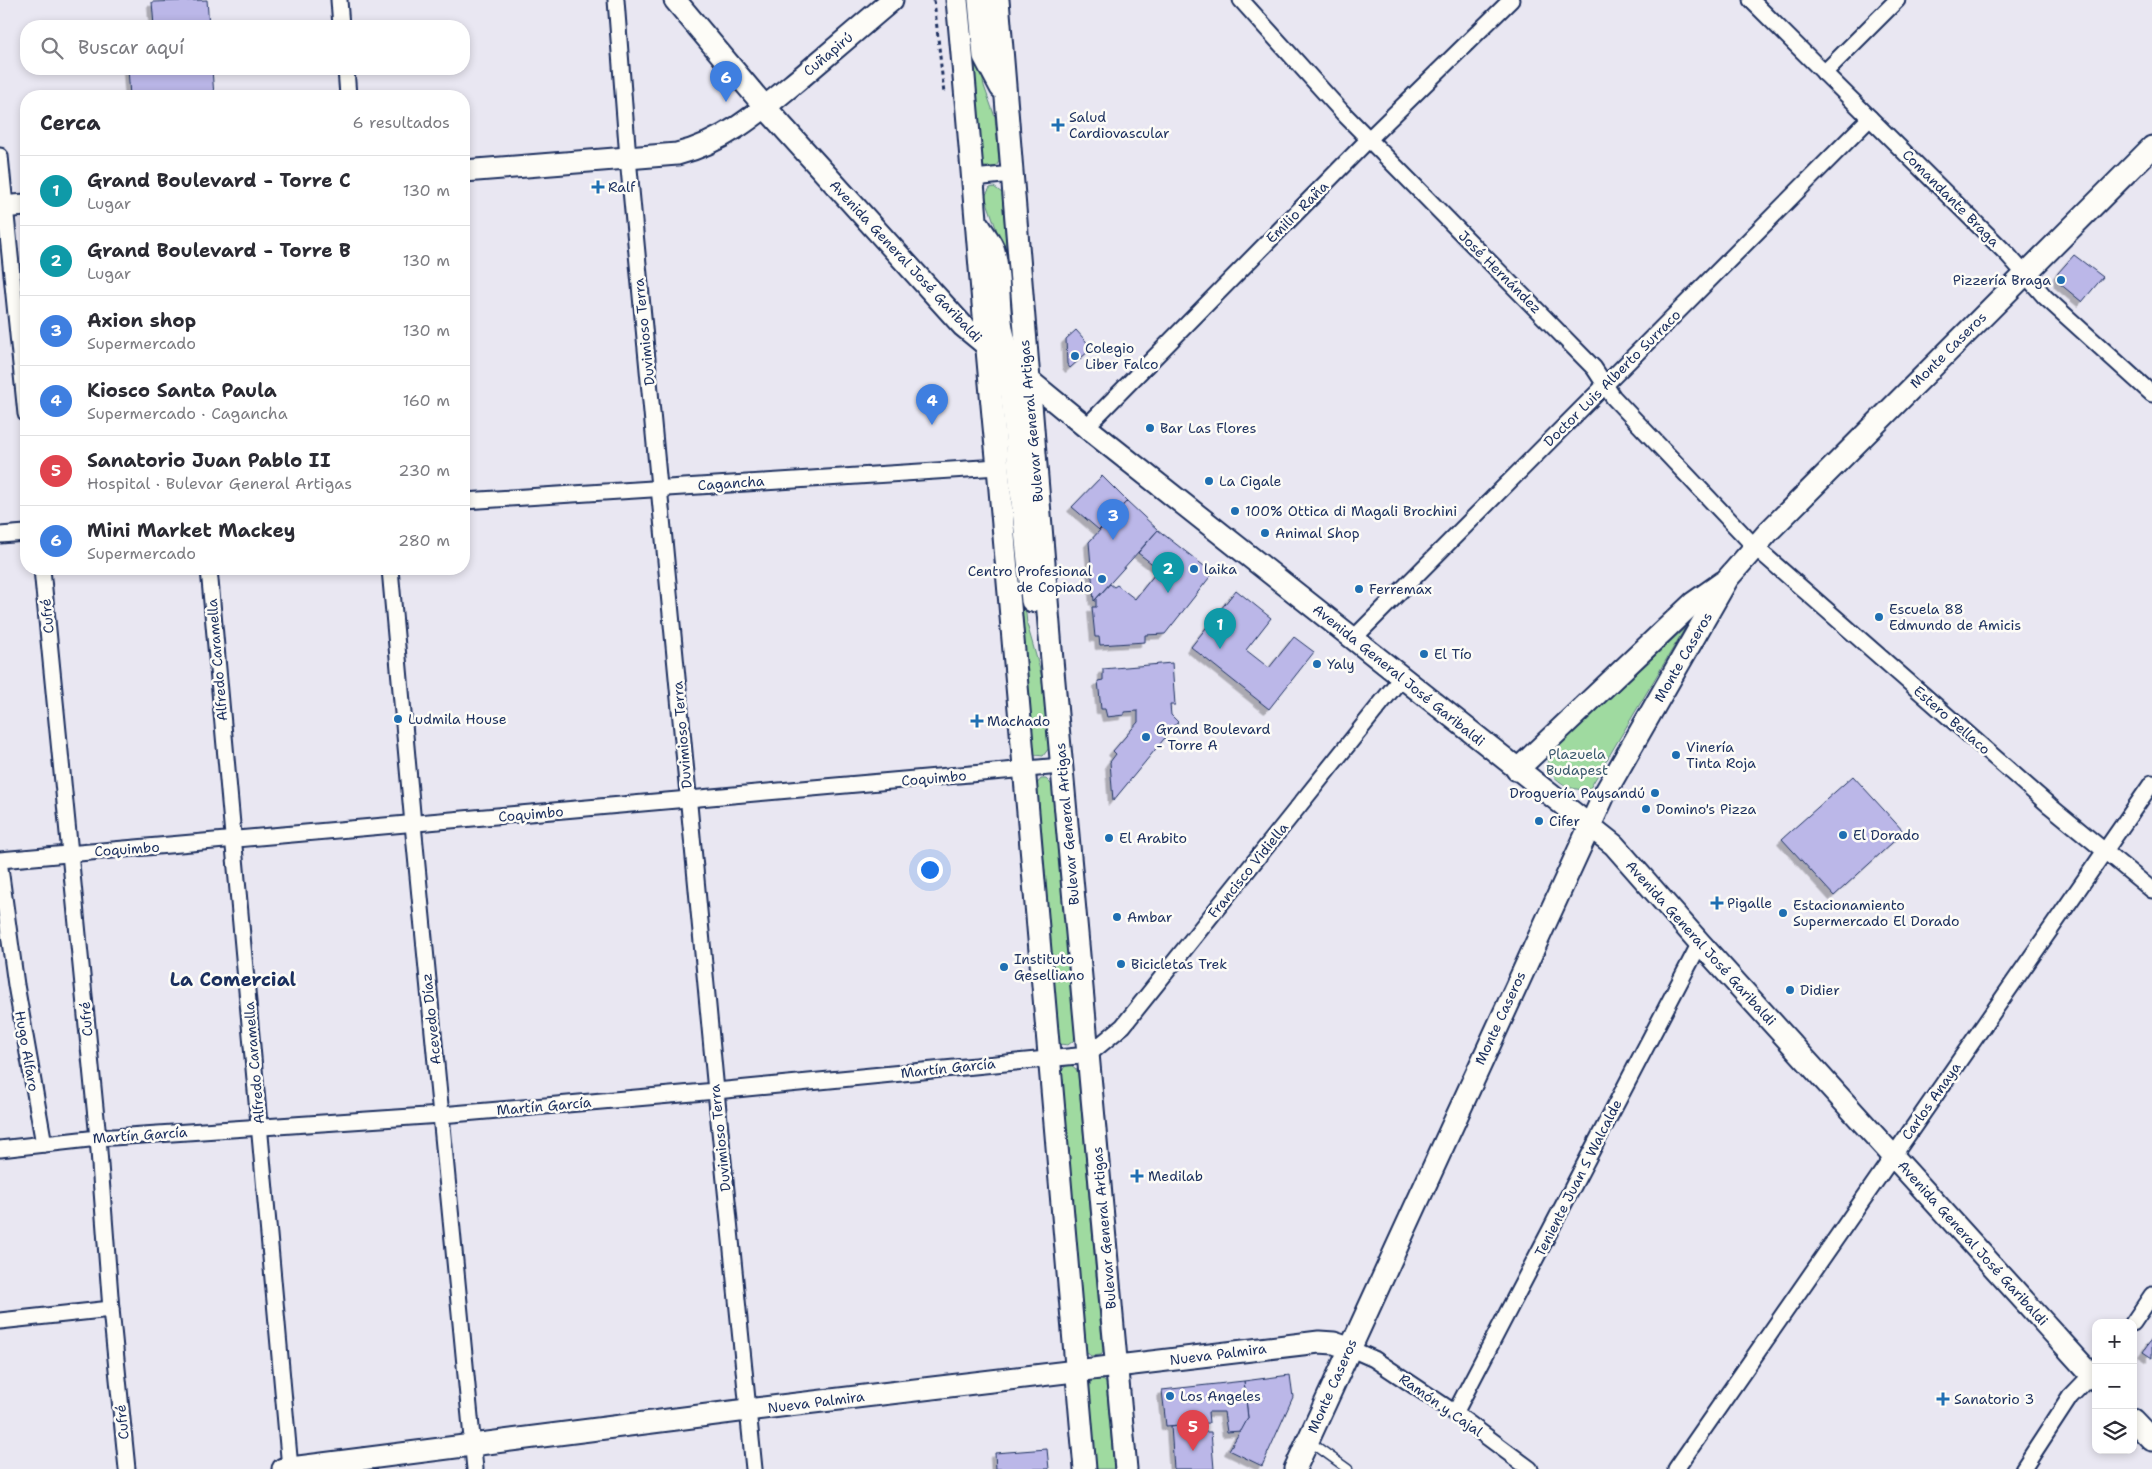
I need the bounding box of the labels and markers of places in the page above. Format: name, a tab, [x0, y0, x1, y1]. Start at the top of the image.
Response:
pin: 6	[710, 61, 742, 102]
place label: Salud Cardiovascular	[1069, 108, 1170, 142]
marker: Salud Cardiovascular	[1051, 118, 1065, 132]
place label: Ralf	[608, 178, 636, 196]
marker: Ralf	[592, 181, 604, 193]
place label: Pizzería Braga	[1953, 271, 2051, 289]
marker: Pizzería Braga	[2055, 274, 2067, 286]
place label: Colegio Liber Falco	[1085, 339, 1159, 373]
marker: Colegio Liber Falco	[1069, 350, 1081, 362]
pin: 4	[916, 384, 948, 425]
place label: Bar Las Flores	[1160, 419, 1256, 437]
marker: Bar Las Flores	[1144, 422, 1156, 434]
place label: La Cigale	[1219, 472, 1282, 490]
marker: La Cigale	[1203, 475, 1215, 487]
pin: 3	[1097, 499, 1129, 540]
place label: 100% Ottica di Magali Brochini	[1245, 502, 1457, 520]
marker: 100% Ottica di Magali Brochini	[1229, 505, 1241, 517]
place label: Animal Shop	[1275, 524, 1360, 542]
marker: Animal Shop	[1259, 527, 1271, 539]
pin: 2	[1152, 552, 1184, 593]
place label: laika	[1204, 560, 1237, 578]
place label: Centro Profesional de Copiado	[968, 562, 1093, 596]
marker: laika	[1188, 563, 1200, 575]
marker: Centro Profesional de Copiado	[1096, 573, 1108, 585]
place label: Ferremax	[1369, 580, 1432, 598]
marker: Ferremax	[1353, 583, 1365, 595]
place label: Escuela 88 Edmundo de Amicis	[1889, 600, 2021, 634]
pin: 1	[1204, 608, 1236, 649]
marker: Escuela 88 Edmundo de Amicis	[1873, 611, 1885, 623]
place label: El Tío	[1434, 645, 1472, 663]
marker: El Tío	[1418, 648, 1430, 660]
place label: Yaly	[1327, 655, 1355, 673]
marker: Yaly	[1311, 658, 1323, 670]
place label: Ludmila House	[408, 710, 507, 728]
place label: Machado	[987, 712, 1050, 730]
marker: Ludmila House	[392, 713, 404, 725]
marker: Machado	[971, 715, 983, 727]
place label: Grand Boulevard - Torre A	[1156, 720, 1271, 754]
marker: Grand Boulevard - Torre A	[1140, 731, 1152, 743]
place label: Vinería Tinta Roja	[1686, 738, 1756, 772]
marker: Vinería Tinta Roja	[1670, 749, 1682, 761]
place label: Droguería Paysandú	[1510, 784, 1645, 802]
marker: Droguería Paysandú	[1649, 787, 1661, 799]
place label: Domino's Pizza	[1656, 800, 1757, 818]
marker: Domino's Pizza	[1640, 803, 1652, 815]
place label: Cifer	[1549, 812, 1580, 830]
marker: Cifer	[1533, 815, 1545, 827]
place label: El Dorado	[1853, 826, 1919, 844]
place label: El Arabito	[1119, 829, 1187, 847]
marker: El Dorado	[1837, 829, 1849, 841]
marker: El Arabito	[1103, 832, 1115, 844]
place label: Pigalle	[1727, 894, 1772, 912]
place label: Estacionamiento Supermercado El Dorado	[1793, 896, 1959, 930]
marker: Pigalle	[1711, 897, 1723, 909]
marker: Estacionamiento Supermercado El Dorado	[1777, 907, 1789, 919]
place label: Ambar	[1127, 908, 1173, 926]
marker: Ambar	[1111, 911, 1123, 923]
place label: Instituto Geselliano	[1014, 950, 1085, 984]
place label: Bicicletas Trek	[1131, 955, 1227, 973]
marker: Bicicletas Trek	[1115, 958, 1127, 970]
marker: Instituto Geselliano	[998, 961, 1010, 973]
place label: Didier	[1800, 981, 1840, 999]
marker: Didier	[1784, 984, 1796, 996]
place label: Medilab	[1148, 1167, 1203, 1185]
marker: Medilab	[1130, 1169, 1144, 1183]
place label: Los Angeles	[1180, 1387, 1261, 1405]
marker: Los Angeles	[1164, 1390, 1176, 1402]
place label: Sanatorio 3	[1954, 1390, 2034, 1408]
marker: Sanatorio 3	[1936, 1392, 1950, 1406]
pin: 5	[1177, 1410, 1209, 1451]

